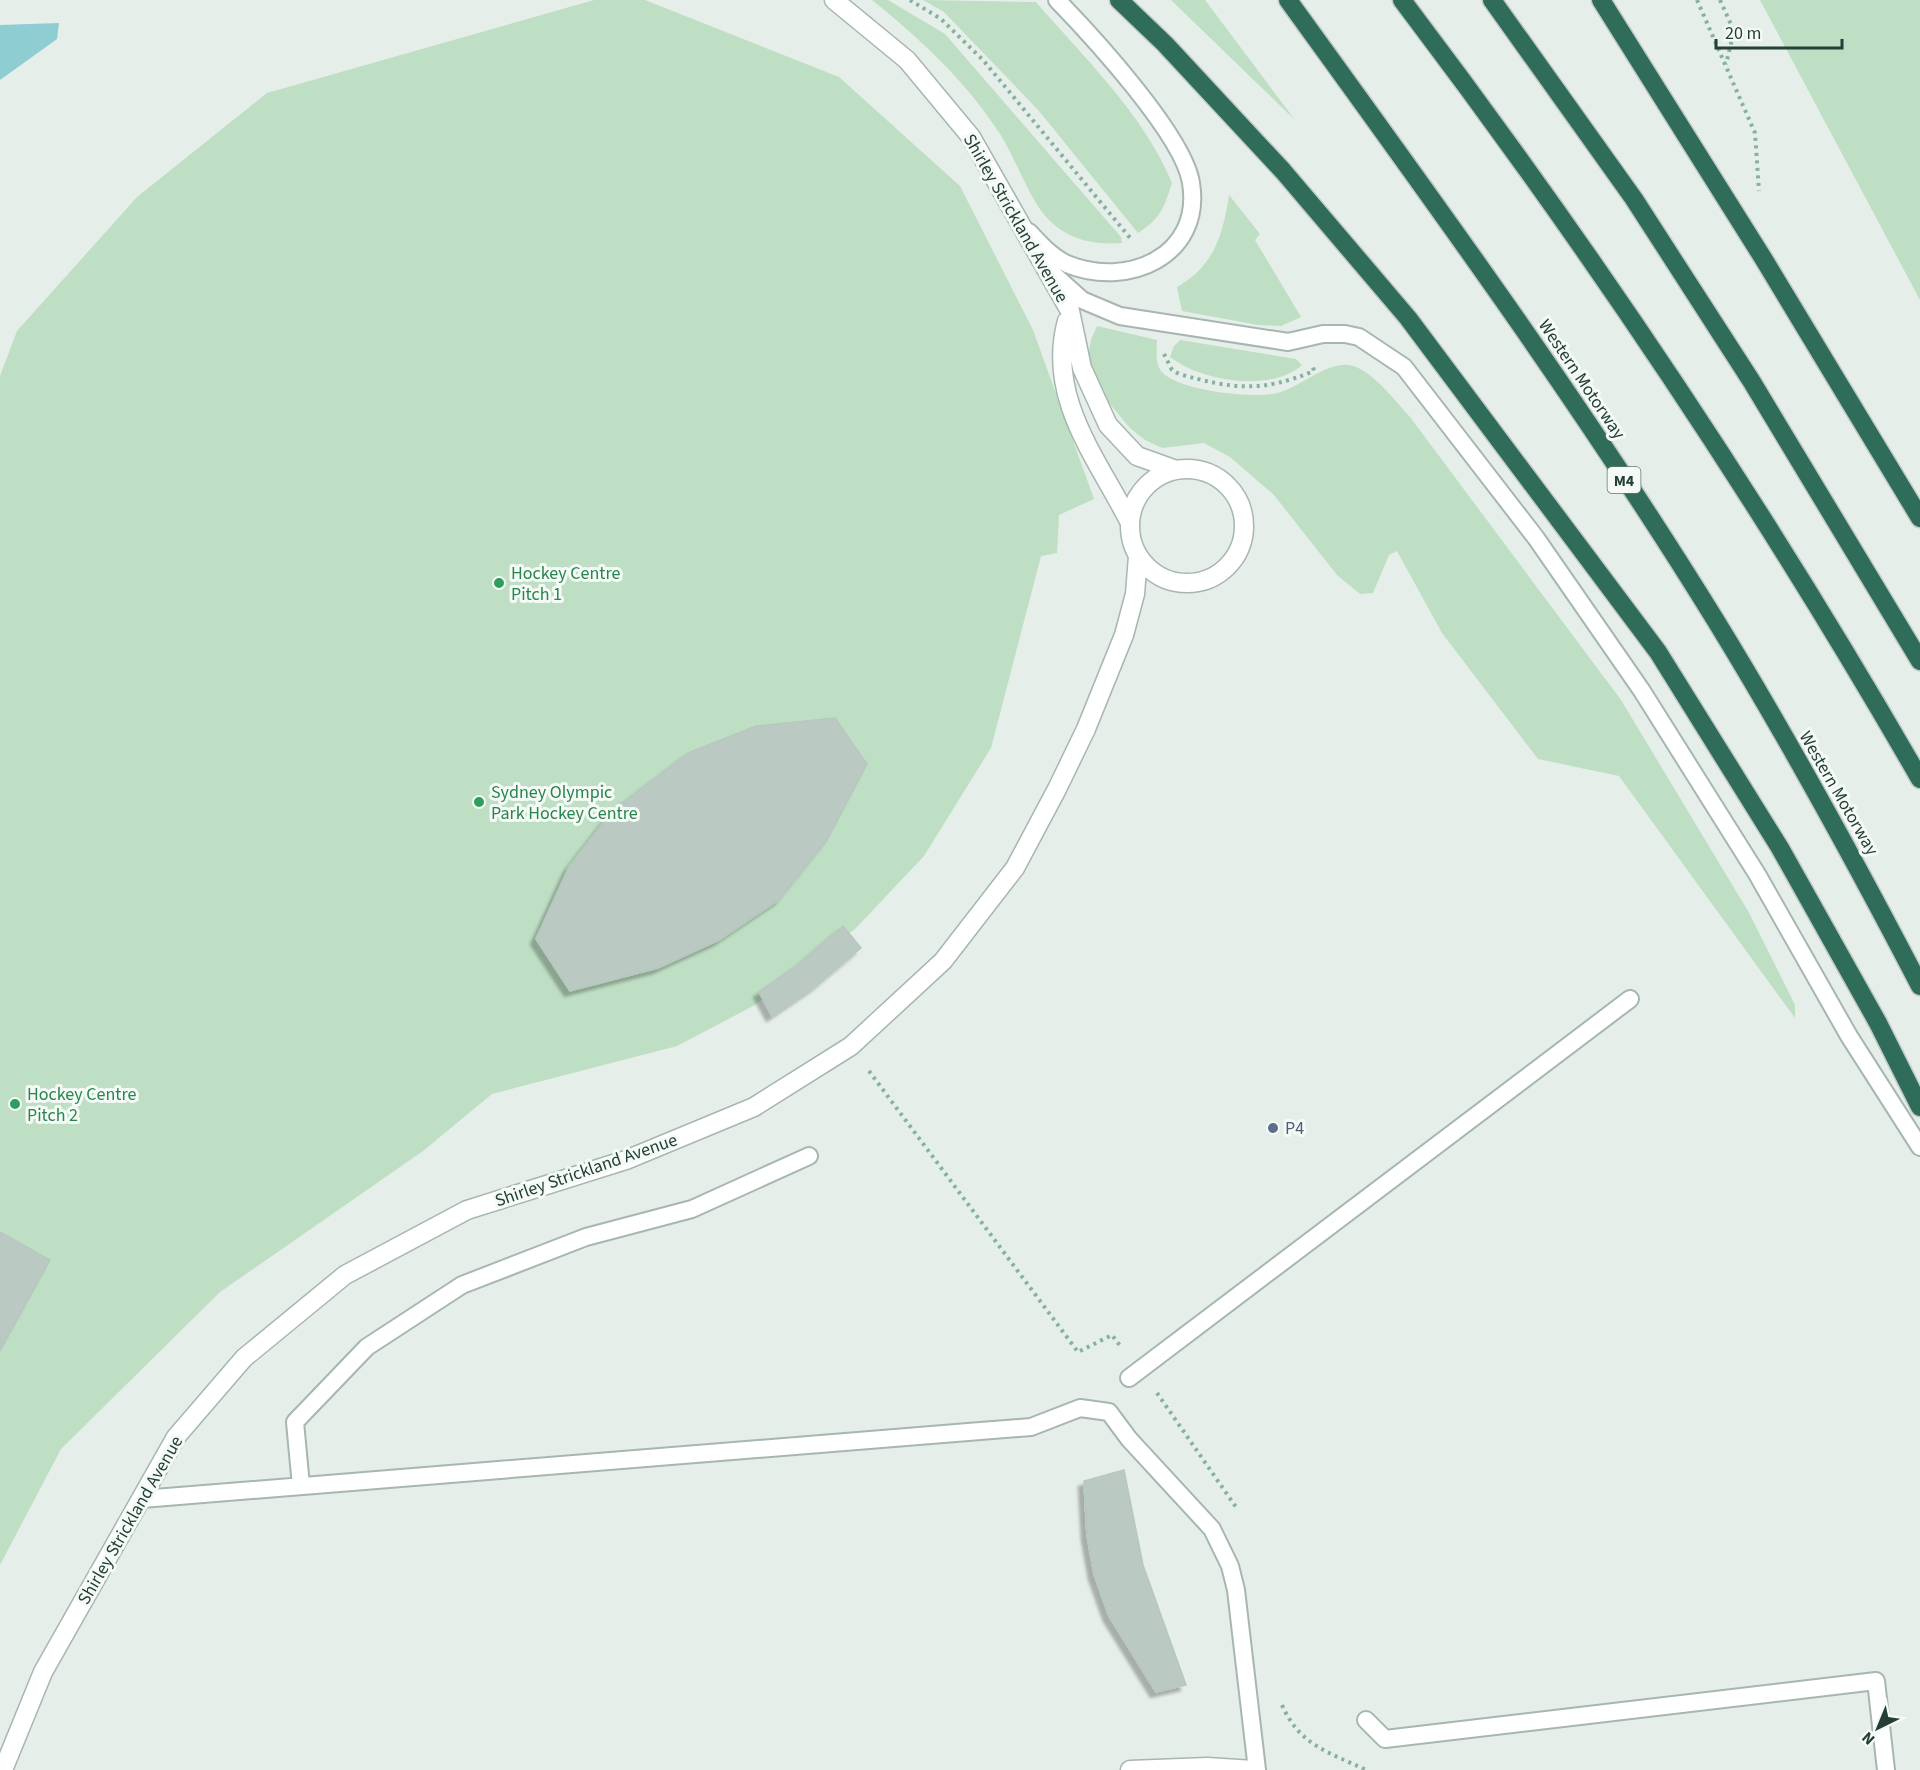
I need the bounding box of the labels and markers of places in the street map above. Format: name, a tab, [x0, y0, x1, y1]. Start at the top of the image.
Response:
place label: Hockey Centre Pitch 1	[511, 561, 621, 607]
marker: Hockey Centre Pitch 1	[492, 576, 506, 590]
place label: Sydney Olympic Park Hockey Centre	[491, 780, 638, 826]
marker: Sydney Olympic Park Hockey Centre	[472, 795, 486, 809]
place label: Hockey Centre Pitch 2	[27, 1082, 137, 1128]
marker: Hockey Centre Pitch 2	[8, 1097, 22, 1111]
place label: P4	[1285, 1116, 1304, 1141]
marker: P4	[1266, 1121, 1280, 1135]

